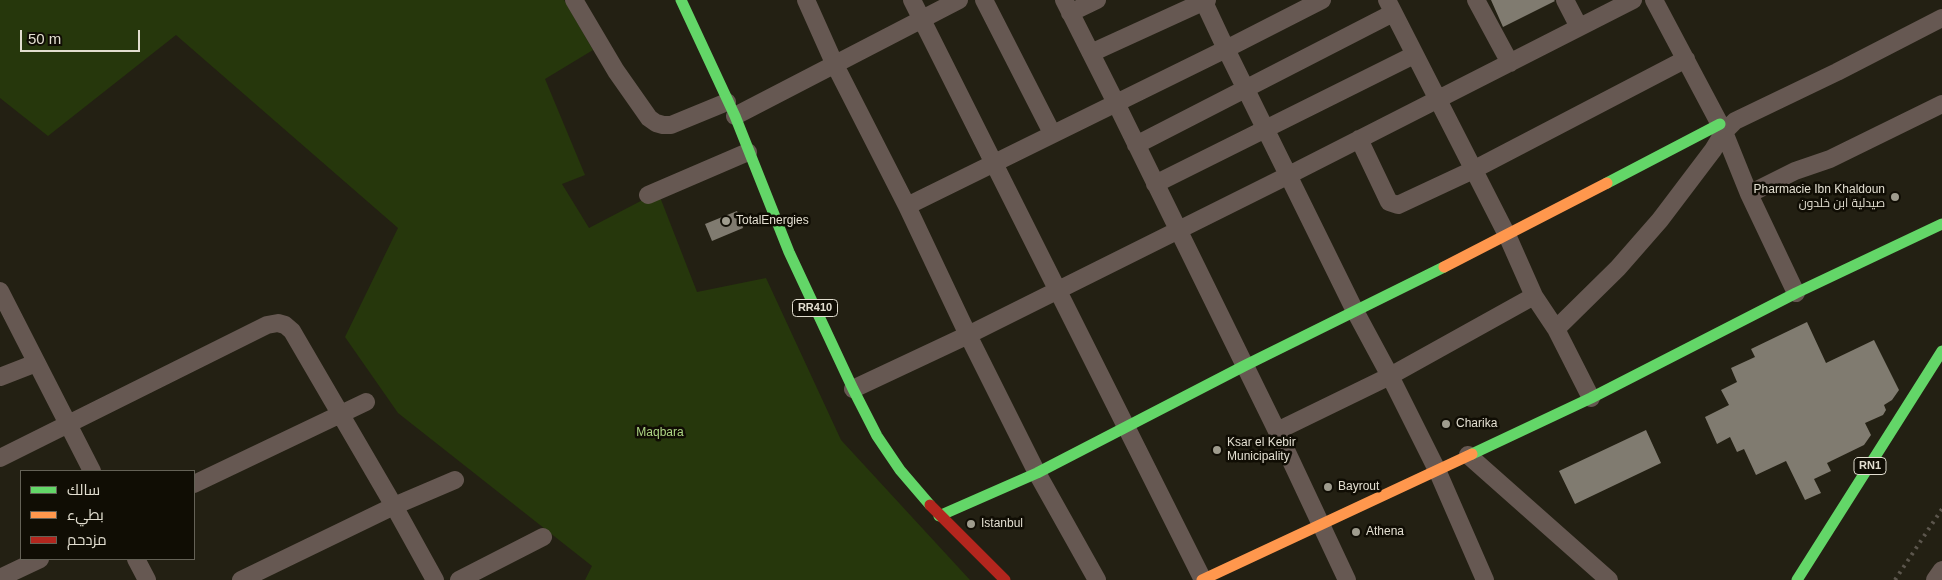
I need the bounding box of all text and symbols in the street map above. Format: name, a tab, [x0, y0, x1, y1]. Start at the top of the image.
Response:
scale bar	[22, 20, 142, 52]
text: 50 m	[28, 30, 61, 47]
place label: Pharmacie Ibn Khaldoun صيدلية ابن خلدون	[1754, 183, 1885, 211]
marker: Pharmacie Ibn Khaldoun صيدلية ابن خلدون	[1889, 191, 1901, 203]
place label: TotalEnergies	[736, 214, 809, 228]
marker: TotalEnergies	[720, 215, 732, 227]
road number: RR410	[792, 300, 838, 316]
place label: Charika	[1456, 417, 1497, 431]
marker: Charika	[1440, 418, 1452, 430]
park label: Maqbara	[636, 426, 684, 440]
place label: Ksar el Kebir Municipality	[1227, 436, 1296, 464]
marker: Ksar el Kebir Municipality	[1211, 444, 1223, 456]
road number: RN1	[1854, 458, 1886, 474]
legend	[20, 470, 195, 560]
place label: Bayrout	[1338, 480, 1379, 494]
text: سالك	[67, 481, 100, 498]
marker: Bayrout	[1322, 481, 1334, 493]
text: بطيء	[67, 506, 104, 523]
place label: Istanbul	[981, 517, 1023, 531]
marker: Istanbul	[965, 518, 977, 530]
place label: Athena	[1366, 525, 1404, 539]
marker: Athena	[1350, 526, 1362, 538]
text: مزدحم	[67, 531, 107, 548]

